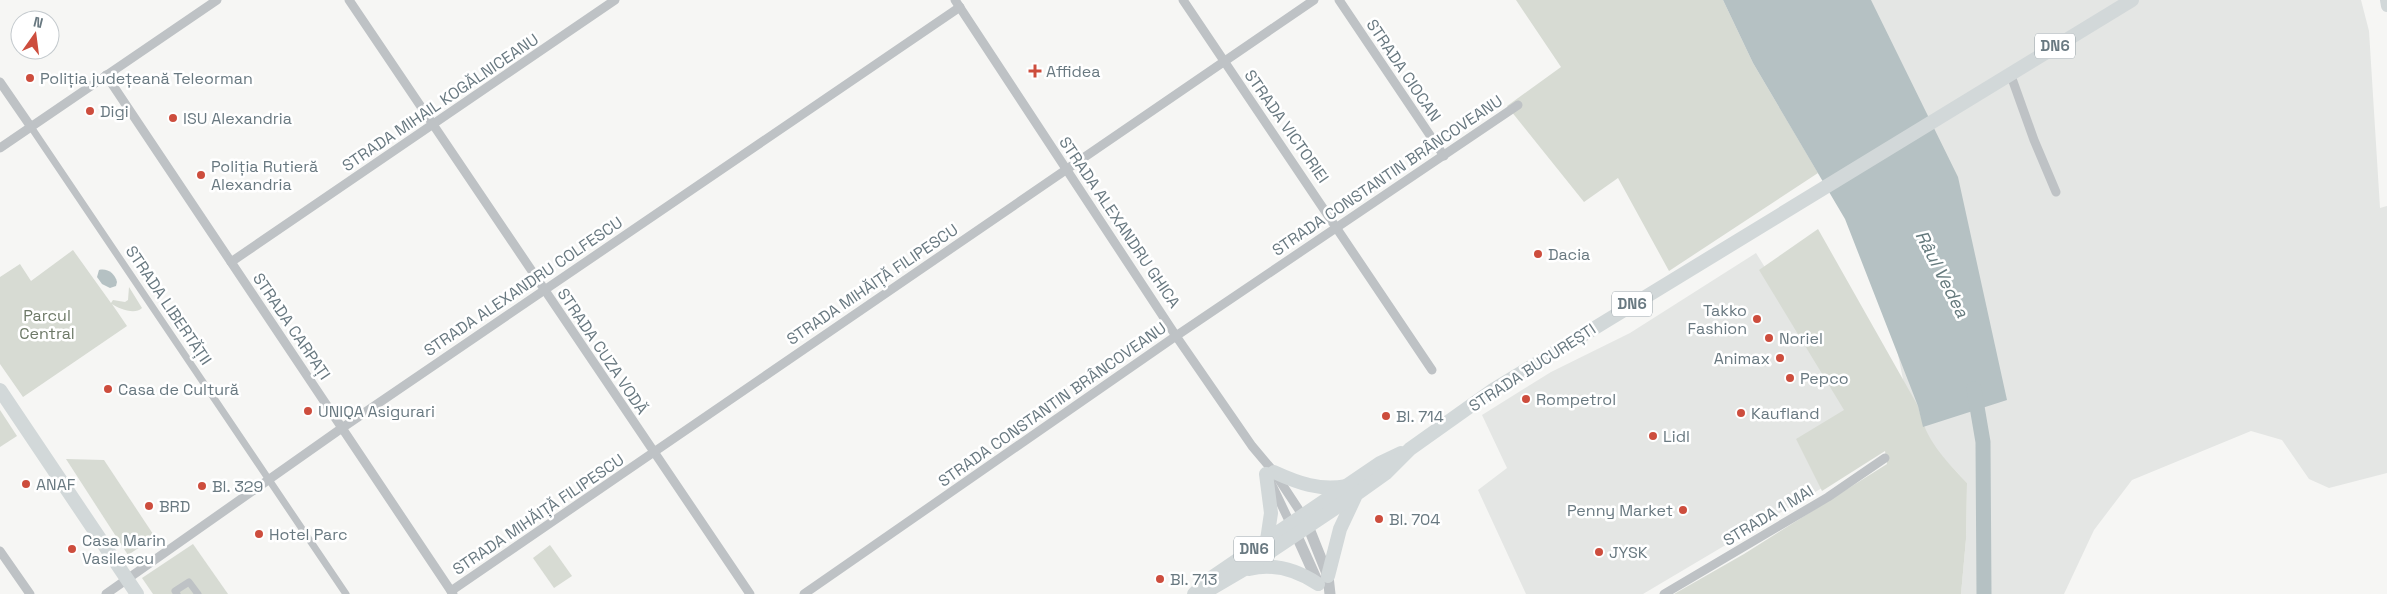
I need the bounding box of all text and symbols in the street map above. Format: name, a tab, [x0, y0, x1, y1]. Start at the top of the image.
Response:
north arrow	[10, 10, 60, 60]
text: N	[31, 13, 45, 32]
street label: STRADA CIOCAN	[1362, 15, 1446, 126]
street label: STRADA MIHAIL KOGĂLNICEANU	[338, 29, 543, 176]
road number: DN6	[2035, 34, 2075, 58]
place label: Affidea	[1046, 61, 1101, 82]
marker: Affidea	[1028, 64, 1042, 78]
street label: STRADA VICTORIEI	[1240, 66, 1333, 187]
place label: Poliția județeană Teleorman	[40, 68, 253, 89]
marker: Poliția județeană Teleorman	[24, 72, 36, 84]
street label: STRADA CONSTANTIN BRÂNCOVEANU	[1268, 90, 1507, 261]
place label: Digi	[100, 101, 129, 122]
marker: Digi	[84, 105, 96, 117]
place label: ISU Alexandria	[183, 108, 292, 129]
marker: ISU Alexandria	[167, 112, 179, 124]
street label: STRADA ALEXANDRU GHICA	[1054, 132, 1185, 312]
place label: Poliția Rutieră Alexandria	[211, 156, 318, 195]
marker: Poliția Rutieră Alexandria	[195, 169, 207, 181]
street label: STRADA ALEXANDRU COLFESCU	[420, 212, 627, 361]
street label: STRADA MIHĂIȚĂ FILIPESCU	[783, 219, 962, 350]
water label: Râul Vedea	[1911, 226, 1975, 322]
street label: STRADA LIBERTĂȚII	[121, 241, 216, 369]
place label: Dacia	[1548, 244, 1590, 265]
marker: Dacia	[1532, 248, 1544, 260]
street label: STRADA CARPAȚI	[248, 269, 335, 384]
street label: STRADA CUZA VODĂ	[553, 284, 653, 418]
road number: DN6	[1612, 292, 1652, 316]
place label: Takko Fashion	[1687, 300, 1747, 339]
park label: Parcul Central	[19, 305, 75, 344]
marker: Takko Fashion	[1751, 313, 1763, 325]
street label: STRADA CONSTANTIN BRÂNCOVEANU	[934, 317, 1170, 491]
street label: STRADA BUCUREȘTI	[1465, 319, 1600, 416]
place label: Noriel	[1779, 328, 1823, 349]
marker: Noriel	[1763, 332, 1775, 344]
place label: Animax	[1714, 348, 1770, 369]
marker: Animax	[1774, 352, 1786, 364]
place label: Pepco	[1800, 368, 1849, 389]
marker: Pepco	[1784, 372, 1796, 384]
place label: Casa de Cultură	[118, 379, 239, 400]
marker: Casa de Cultură	[102, 383, 114, 395]
place label: Rompetrol	[1536, 389, 1616, 410]
marker: Rompetrol	[1520, 393, 1532, 405]
place label: UNIQA Asigurari	[318, 401, 435, 422]
place label: Kaufland	[1751, 403, 1819, 424]
marker: UNIQA Asigurari	[302, 405, 314, 417]
place label: Bl. 714	[1396, 406, 1444, 427]
marker: Kaufland	[1735, 407, 1747, 419]
marker: Bl. 714	[1380, 410, 1392, 422]
place label: Lidl	[1663, 426, 1690, 447]
marker: Lidl	[1647, 430, 1659, 442]
street label: STRADA MIHĂIȚĂ FILIPESCU	[449, 449, 628, 580]
place label: ANAF	[36, 474, 76, 495]
place label: Bl. 329	[212, 476, 263, 497]
marker: ANAF	[20, 478, 32, 490]
marker: Bl. 329	[196, 480, 208, 492]
street label: STRADA 1 MAI	[1719, 480, 1817, 551]
place label: BRD	[159, 496, 190, 517]
marker: BRD	[143, 500, 155, 512]
place label: Penny Market	[1567, 500, 1673, 521]
marker: Penny Market	[1677, 504, 1689, 516]
place label: Bl. 704	[1389, 509, 1440, 530]
marker: Bl. 704	[1373, 513, 1385, 525]
place label: Hotel Parc	[269, 524, 348, 545]
marker: Hotel Parc	[253, 528, 265, 540]
place label: Casa Marin Vasilescu	[82, 530, 166, 569]
road number: DN6	[1234, 536, 1274, 562]
place label: JYSK	[1609, 542, 1648, 563]
marker: Casa Marin Vasilescu	[66, 543, 78, 555]
marker: JYSK	[1593, 546, 1605, 558]
place label: Bl. 713	[1170, 569, 1217, 590]
marker: Bl. 713	[1154, 573, 1166, 585]

